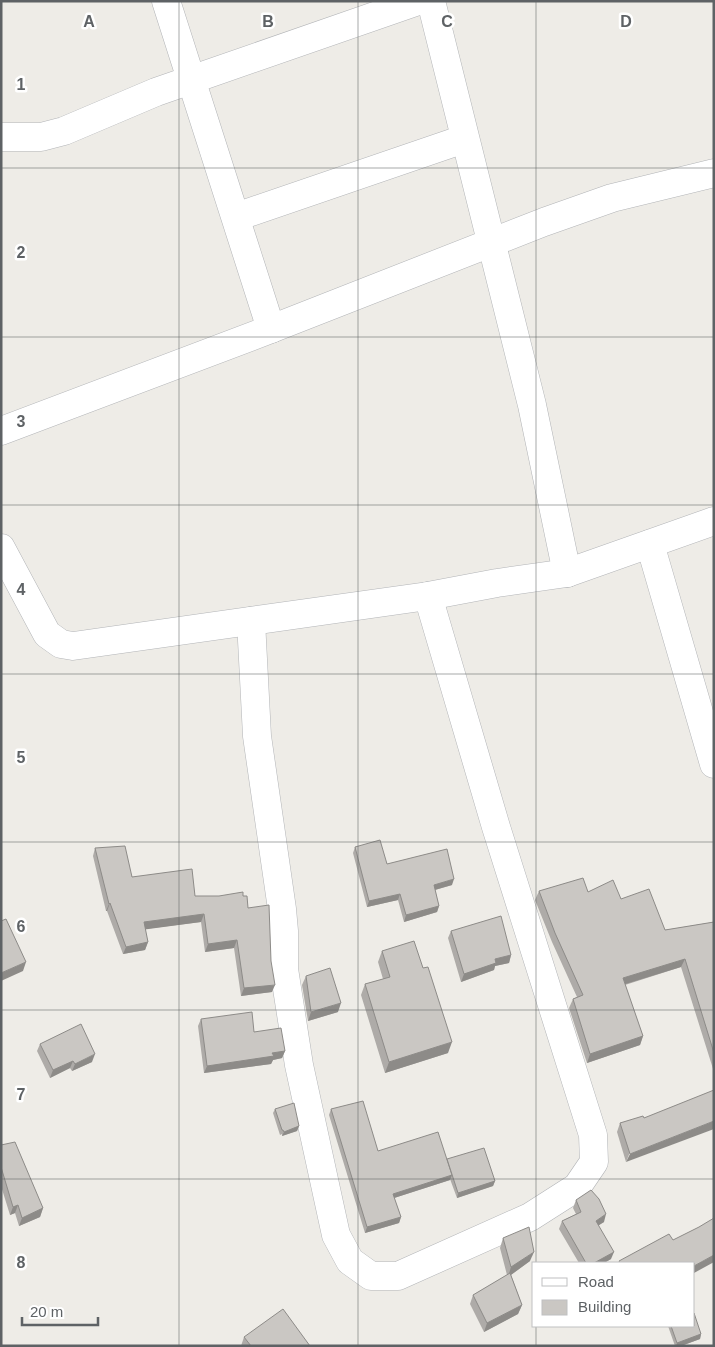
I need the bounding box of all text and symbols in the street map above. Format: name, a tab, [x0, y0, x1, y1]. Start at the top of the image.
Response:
text: A	[83, 13, 95, 30]
text: B	[262, 13, 274, 30]
text: C	[441, 13, 453, 30]
text: D	[620, 13, 632, 30]
text: 1	[17, 76, 26, 93]
text: 2	[17, 244, 26, 261]
text: 3	[17, 413, 26, 430]
text: 4	[17, 581, 26, 598]
text: 5	[17, 749, 26, 766]
text: 6	[17, 918, 26, 935]
text: 7	[17, 1086, 26, 1103]
text: 8	[17, 1254, 26, 1271]
legend	[532, 1262, 695, 1327]
text: Road	[578, 1273, 614, 1290]
scale bar	[22, 1294, 99, 1326]
text: Building	[578, 1298, 631, 1315]
text: 20 m	[30, 1303, 63, 1320]

